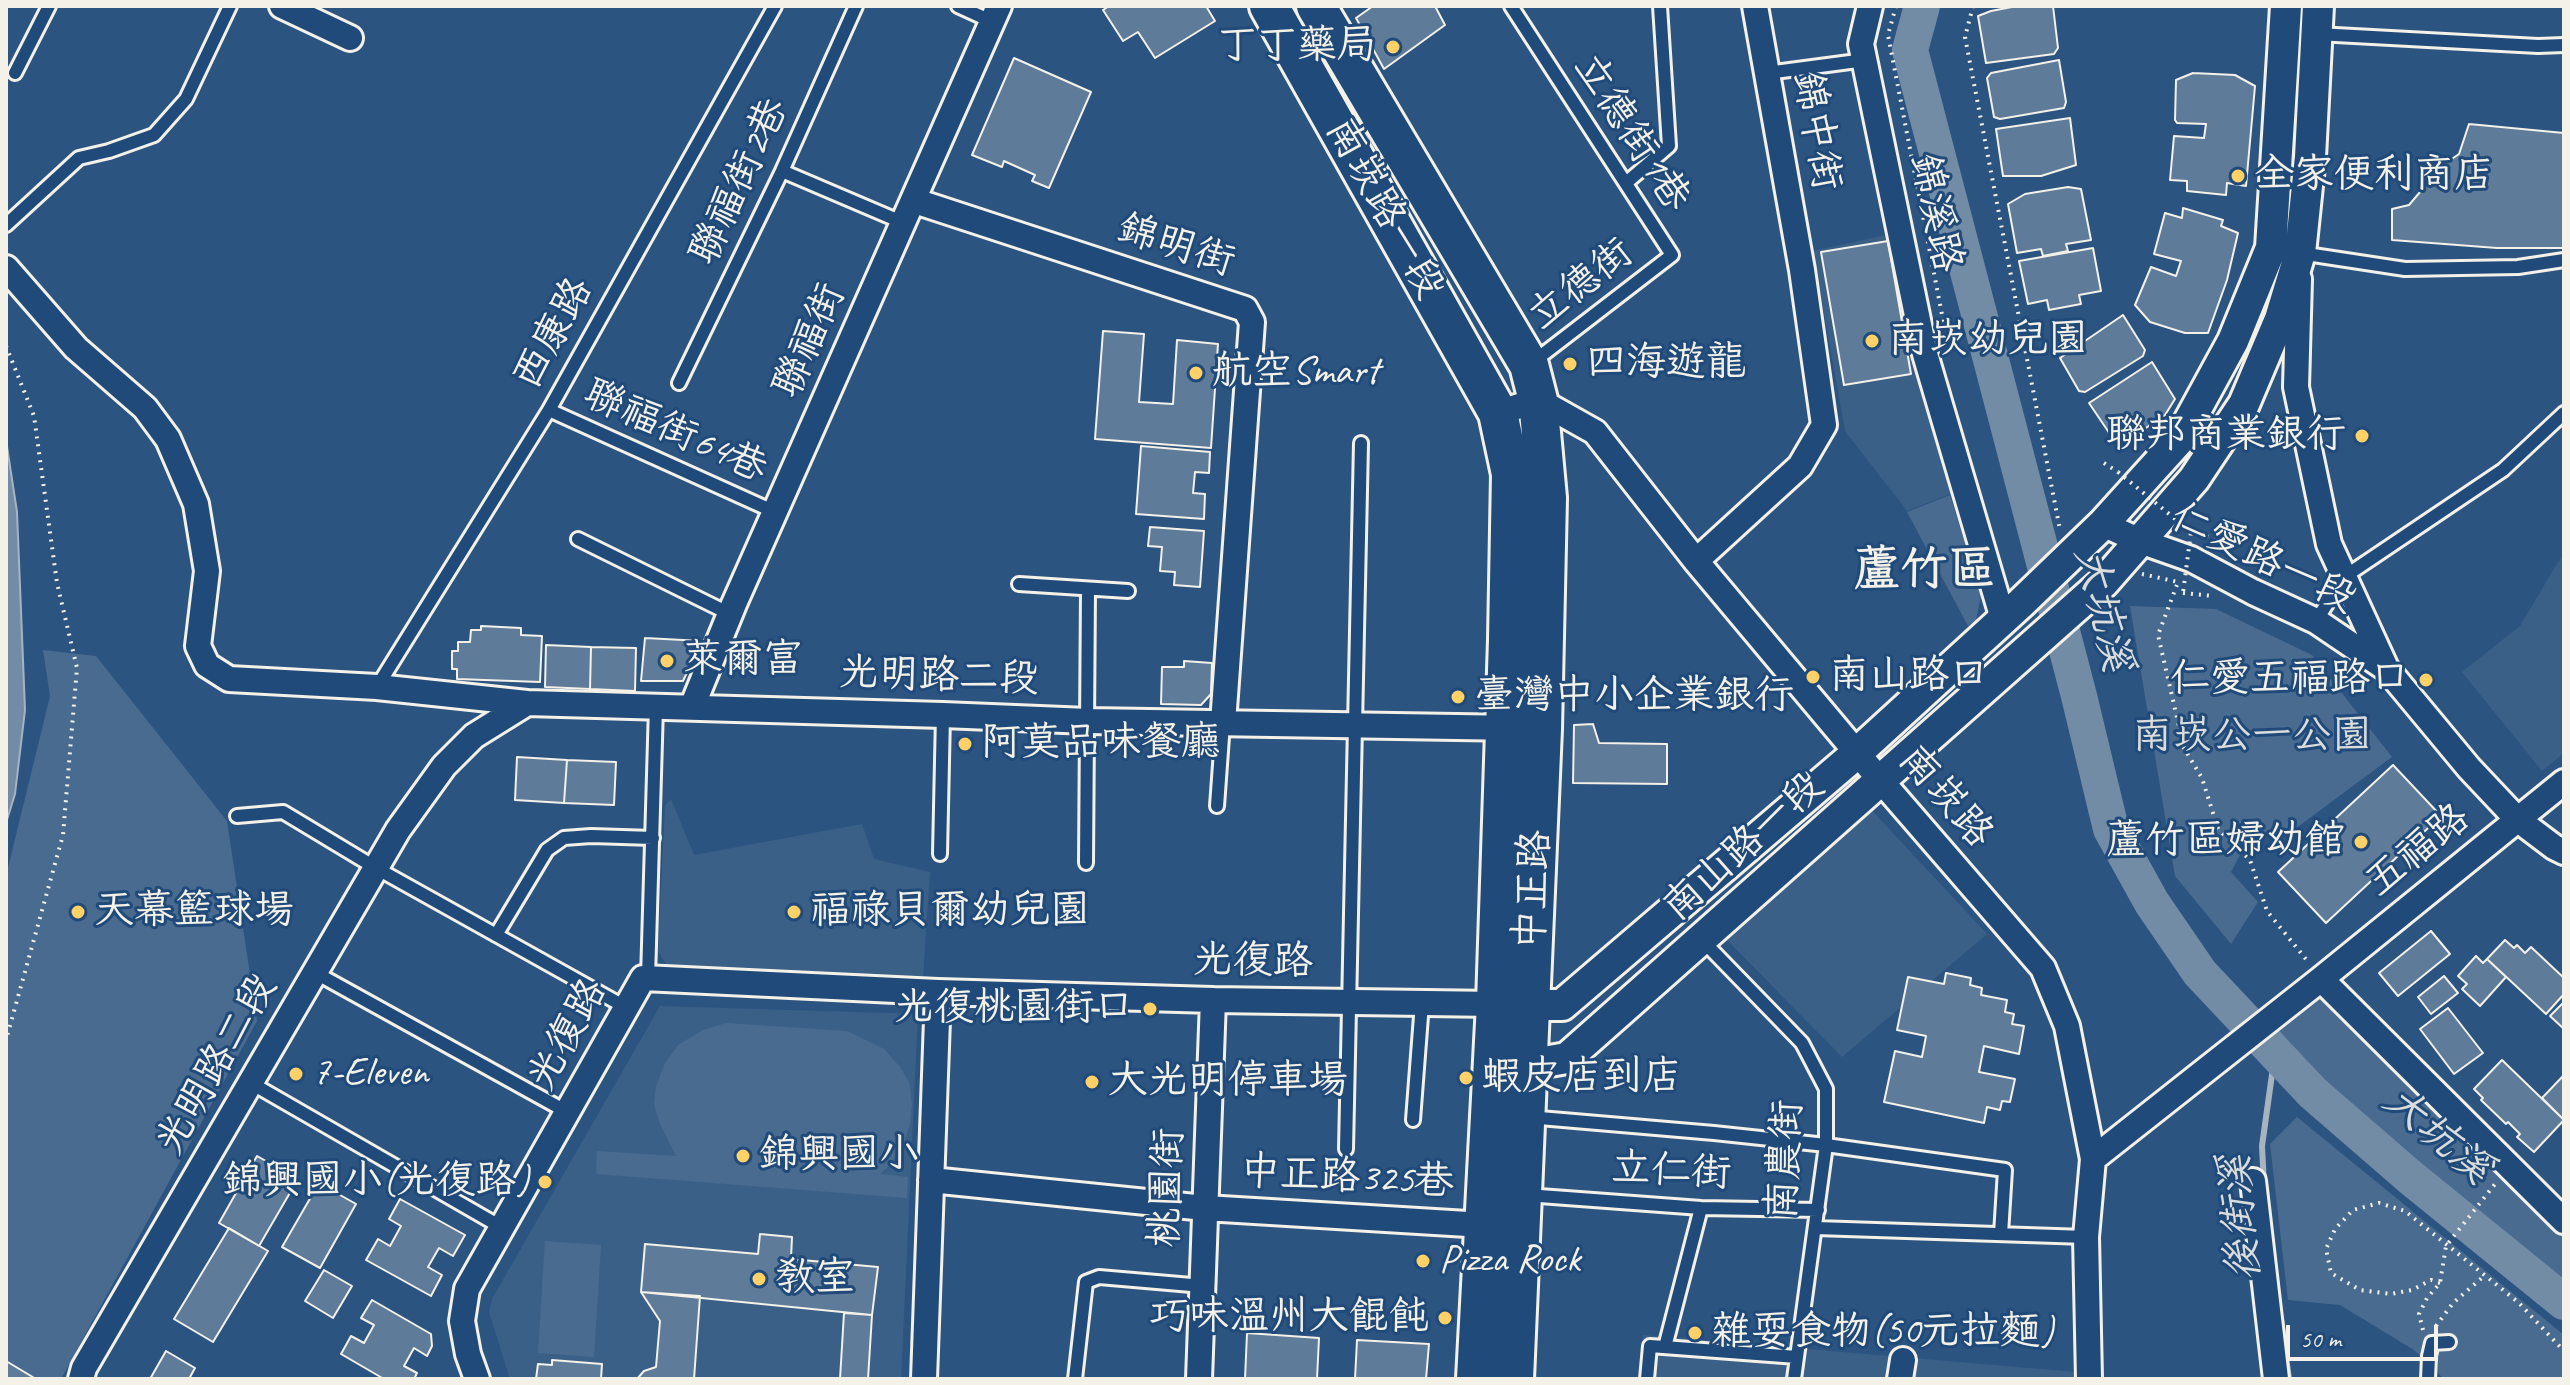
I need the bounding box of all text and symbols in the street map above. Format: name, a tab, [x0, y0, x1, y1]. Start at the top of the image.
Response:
place label: 丁丁藥局	[1217, 23, 1377, 71]
marker: 丁丁藥局	[1384, 38, 1402, 56]
street label: 立德街1巷	[1562, 45, 1700, 221]
street label: 錦中街	[1782, 68, 1850, 194]
street label: 聯福街2巷	[681, 91, 799, 273]
street label: 南崁路一段	[1315, 110, 1453, 308]
street label: 錦溪路	[1899, 149, 1971, 277]
place label: 全家便利商店	[2254, 152, 2494, 200]
marker: 全家便利商店	[2229, 167, 2247, 185]
street label: 錦明街	[1112, 205, 1240, 287]
street label: 立德街	[1519, 229, 1643, 341]
street label: 西康路	[504, 270, 604, 398]
street label: 聯福街	[764, 276, 856, 406]
place label: 南崁幼兒園	[1888, 317, 2088, 365]
marker: 南崁幼兒園	[1863, 332, 1881, 350]
place label: 四海遊龍	[1586, 340, 1746, 388]
place label: 航空Smart	[1212, 349, 1379, 397]
marker: 四海遊龍	[1561, 355, 1579, 373]
marker: 航空Smart	[1187, 364, 1205, 382]
street label: 聯福街64巷	[576, 370, 774, 494]
place label: 聯邦商業銀行	[2106, 412, 2346, 460]
marker: 聯邦商業銀行	[2353, 427, 2371, 445]
street label: 仁愛路一段	[2163, 494, 2363, 624]
district label: 蘆竹區	[1852, 542, 1996, 600]
water label: 大坑溪	[2062, 543, 2142, 677]
place label: 萊爾富	[683, 637, 803, 685]
street label: 光明路二段	[838, 650, 1040, 704]
marker: 萊爾富	[658, 652, 676, 670]
place label: 南山路口	[1829, 653, 1989, 701]
place label: 仁愛五福路口	[2170, 656, 2410, 704]
marker: 南山路口	[1804, 668, 1822, 686]
marker: 仁愛五福路口	[2417, 671, 2435, 689]
place label: 臺灣中小企業銀行	[1474, 673, 1794, 721]
marker: 臺灣中小企業銀行	[1449, 688, 1467, 706]
park label: 南崁公一公園	[2132, 713, 2372, 761]
place label: 阿莫品味餐廳	[981, 720, 1221, 768]
marker: 阿莫品味餐廳	[956, 735, 974, 753]
street label: 南崁路	[1888, 736, 2002, 858]
street label: 南山路一段	[1654, 762, 1834, 932]
street label: 五福路	[2356, 795, 2480, 907]
place label: 蘆竹區婦幼館	[2105, 818, 2345, 866]
street label: 中正路	[1507, 829, 1561, 951]
marker: 蘆竹區婦幼館	[2352, 833, 2370, 851]
place label: 天幕籃球場	[94, 888, 294, 936]
place label: 福祿貝爾幼兒園	[810, 888, 1090, 936]
marker: 天幕籃球場	[69, 903, 87, 921]
marker: 福祿貝爾幼兒園	[785, 903, 803, 921]
street label: 光復路	[1193, 937, 1313, 987]
street label: 光明路二段	[146, 966, 288, 1164]
street label: 光復路	[518, 971, 618, 1099]
place label: 光復桃園街口	[894, 985, 1134, 1033]
marker: 光復桃園街口	[1141, 1000, 1159, 1018]
place label: 7-Eleven	[312, 1050, 428, 1098]
place label: 蝦皮店到店	[1482, 1054, 1682, 1102]
place label: 大光明停車場	[1108, 1058, 1348, 1106]
marker: 7-Eleven	[287, 1065, 305, 1083]
marker: 蝦皮店到店	[1457, 1069, 1475, 1087]
marker: 大光明停車場	[1083, 1073, 1101, 1091]
water label: 大坑溪	[2373, 1076, 2501, 1196]
street label: 南農街	[1759, 1099, 1813, 1221]
street label: 桃園街	[1142, 1127, 1194, 1249]
place label: 錦興國小	[759, 1132, 919, 1180]
street label: 立仁街	[1610, 1145, 1732, 1199]
marker: 錦興國小	[734, 1147, 752, 1165]
street label: 中正路325巷	[1239, 1148, 1455, 1208]
water label: 後街溪	[2210, 1153, 2272, 1283]
place label: 錦興國小(光復路)	[223, 1158, 529, 1206]
marker: 錦興國小(光復路)	[536, 1173, 554, 1191]
place label: Pizza Rock	[1439, 1237, 1580, 1285]
marker: Pizza Rock	[1414, 1252, 1432, 1270]
place label: 教室	[775, 1255, 855, 1303]
marker: 教室	[750, 1270, 768, 1288]
place label: 巧味溫州大餛飩	[1149, 1294, 1429, 1342]
marker: 巧味溫州大餛飩	[1436, 1309, 1454, 1327]
place label: 雜耍食物(50元拉麵)	[1711, 1309, 2053, 1357]
scale bar	[2290, 1309, 2442, 1359]
marker: 雜耍食物(50元拉麵)	[1686, 1324, 1704, 1342]
text: 50 m	[2300, 1324, 2341, 1354]

